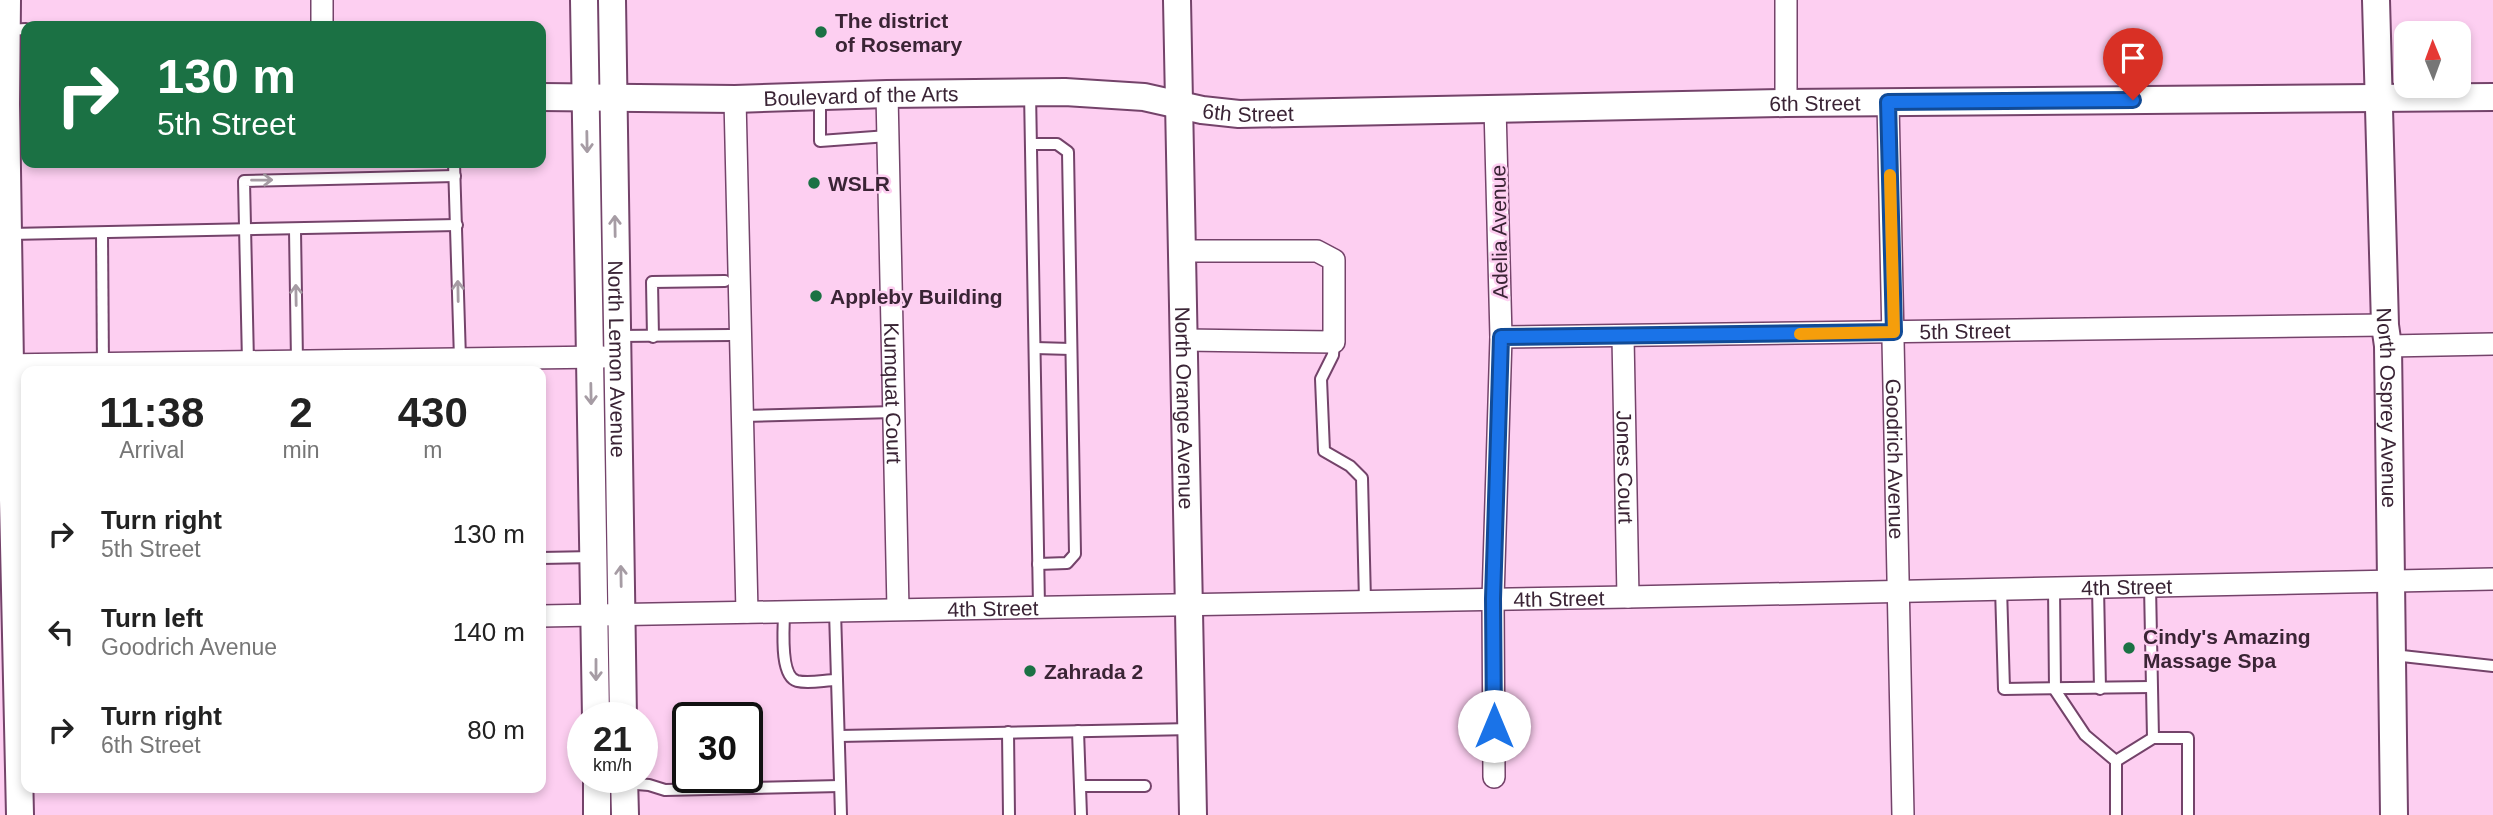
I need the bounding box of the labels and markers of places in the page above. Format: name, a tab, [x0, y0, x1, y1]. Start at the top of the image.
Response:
place label: The district of Rosemary	[835, 9, 963, 56]
marker: The district of Rosemary	[813, 24, 829, 40]
pin	[2103, 28, 2163, 100]
place label: WSLR	[828, 172, 890, 195]
marker: WSLR	[806, 175, 822, 191]
place label: Appleby Building	[830, 285, 1003, 308]
marker: Appleby Building	[808, 288, 824, 304]
place label: Cindy's Amazing Massage Spa	[2143, 625, 2311, 672]
marker: Cindy's Amazing Massage Spa	[2121, 640, 2137, 656]
place label: Zahrada 2	[1044, 660, 1143, 683]
marker: Zahrada 2	[1022, 663, 1038, 679]

